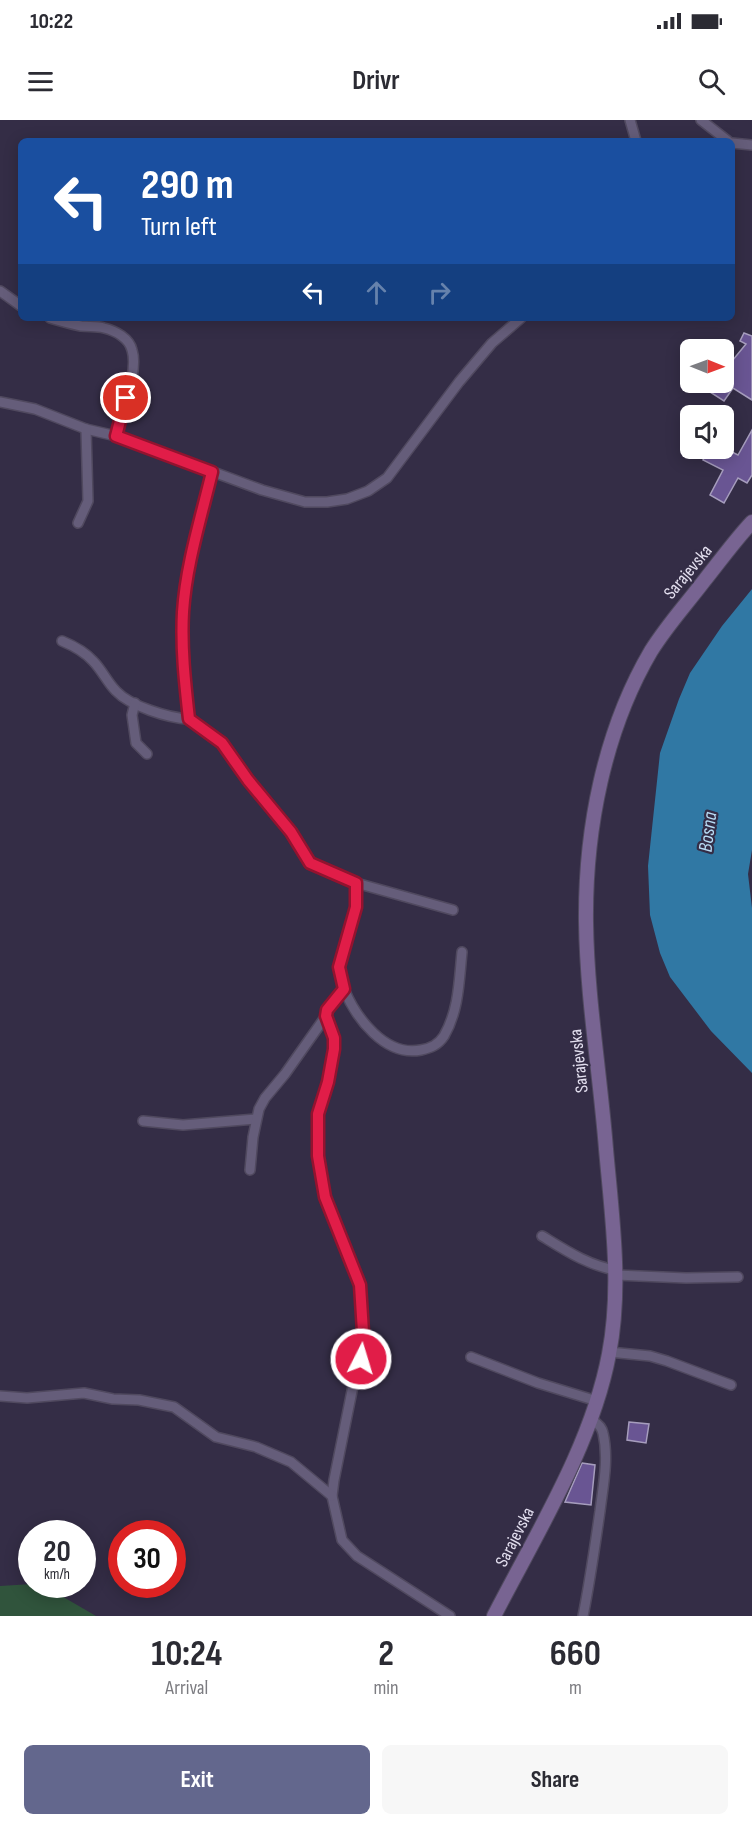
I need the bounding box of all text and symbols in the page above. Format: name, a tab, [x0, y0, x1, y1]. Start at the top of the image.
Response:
text: 10:22	[30, 8, 73, 35]
icon: menu	[24, 65, 57, 98]
text: Drivr	[352, 65, 400, 97]
icon: search	[695, 65, 728, 98]
text: 290 m	[141, 160, 234, 211]
icon: left	[42, 162, 120, 240]
text: Turn left	[141, 211, 217, 243]
icon: left	[297, 276, 330, 309]
icon: ahead	[360, 276, 393, 309]
icon: right	[423, 276, 456, 309]
north arrow	[680, 339, 734, 393]
map controls	[680, 339, 734, 459]
pin	[100, 372, 151, 423]
icon: arrive	[109, 381, 142, 414]
button: sound	[680, 405, 734, 459]
street label: Sarajevska	[659, 541, 717, 603]
water label: Bosna	[694, 811, 722, 853]
street label: Sarajevska	[565, 1028, 593, 1094]
position arrow	[329, 1327, 393, 1391]
street label: Sarajevska	[491, 1504, 539, 1570]
speed limit sign: 30	[108, 1520, 186, 1598]
text: 20	[43, 1534, 71, 1570]
text: km/h	[44, 1565, 70, 1584]
text: 10:24	[151, 1633, 222, 1676]
text: 2	[378, 1633, 394, 1676]
text: 660	[550, 1633, 601, 1676]
text: Arrival	[165, 1676, 208, 1700]
text: min	[374, 1676, 399, 1700]
text: m	[569, 1676, 582, 1700]
button: Exit	[24, 1745, 370, 1814]
button: Share	[382, 1745, 728, 1814]

